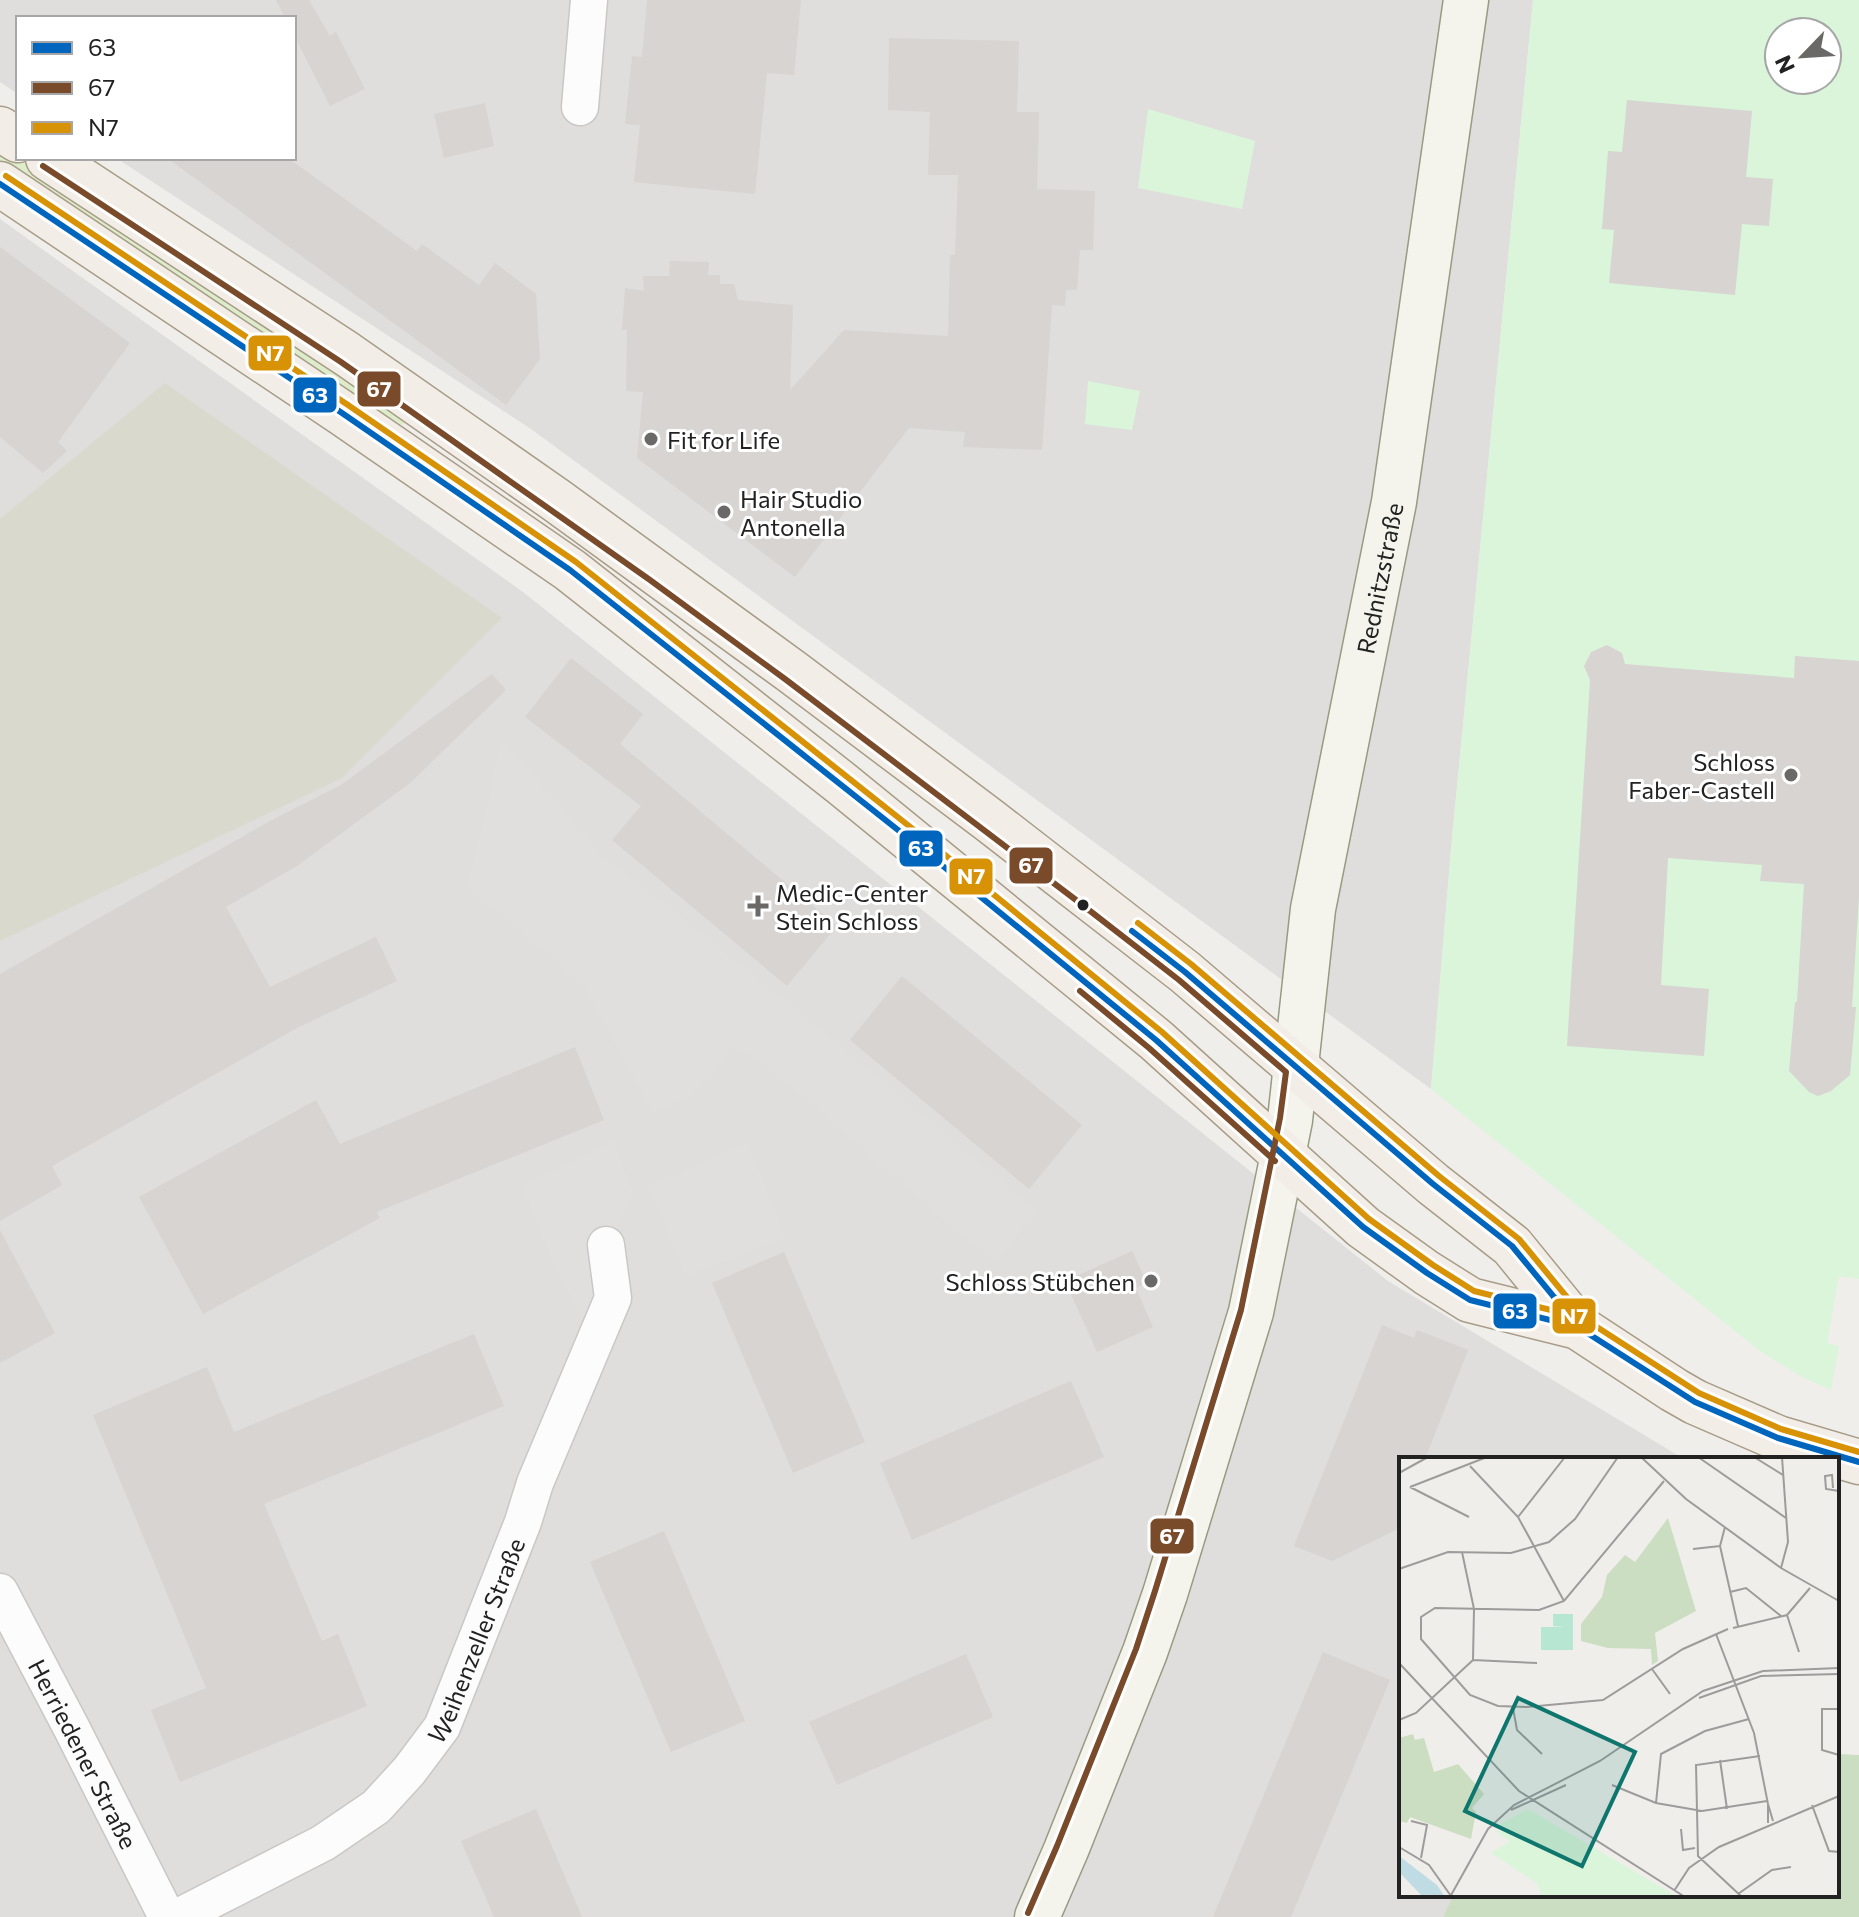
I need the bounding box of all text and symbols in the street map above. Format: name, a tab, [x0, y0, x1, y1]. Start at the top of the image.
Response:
legend	[16, 16, 296, 160]
north arrow	[1763, 16, 1843, 96]
text: 63	[88, 32, 116, 61]
text: N	[1769, 51, 1800, 78]
text: 67	[88, 72, 115, 101]
text: N7	[88, 112, 119, 141]
line badge: N7	[247, 334, 293, 372]
text: N7	[256, 339, 284, 366]
line badge: 67	[356, 370, 402, 408]
text: 67	[366, 375, 392, 402]
line badge: 63	[292, 376, 338, 414]
text: 63	[302, 381, 328, 408]
place label: Fit for Life	[667, 425, 780, 454]
marker: Fit for Life	[642, 430, 660, 448]
place label: Hair Studio Antonella	[740, 484, 862, 541]
street label: Rednitzstraße	[1350, 500, 1408, 656]
marker: Hair Studio Antonella	[715, 503, 733, 521]
place label: Schloss Faber-Castell	[1628, 747, 1775, 804]
marker: Schloss Faber-Castell	[1782, 766, 1800, 784]
line badge: 63	[898, 829, 944, 868]
text: 63	[908, 834, 934, 861]
line badge: 67	[1008, 846, 1054, 885]
text: 67	[1018, 851, 1044, 878]
line badge: N7	[948, 857, 994, 896]
text: N7	[957, 862, 985, 889]
place label: Medic-Center Stein Schloss	[776, 878, 929, 935]
marker: Medic-Center Stein Schloss	[747, 895, 769, 917]
unlabelled marker	[1075, 897, 1091, 913]
place label: Schloss Stübchen	[945, 1267, 1135, 1296]
marker: Schloss Stübchen	[1142, 1272, 1160, 1290]
line badge: 63	[1492, 1292, 1538, 1330]
text: 63	[1502, 1297, 1528, 1324]
line badge: N7	[1551, 1297, 1597, 1335]
text: N7	[1560, 1302, 1588, 1329]
inset map	[1399, 1457, 1839, 1897]
line badge: 67	[1149, 1517, 1195, 1555]
text: 67	[1159, 1522, 1185, 1549]
street label: Weihenzeller Straße	[421, 1533, 530, 1748]
street label: Herriedener Straße	[23, 1654, 144, 1853]

